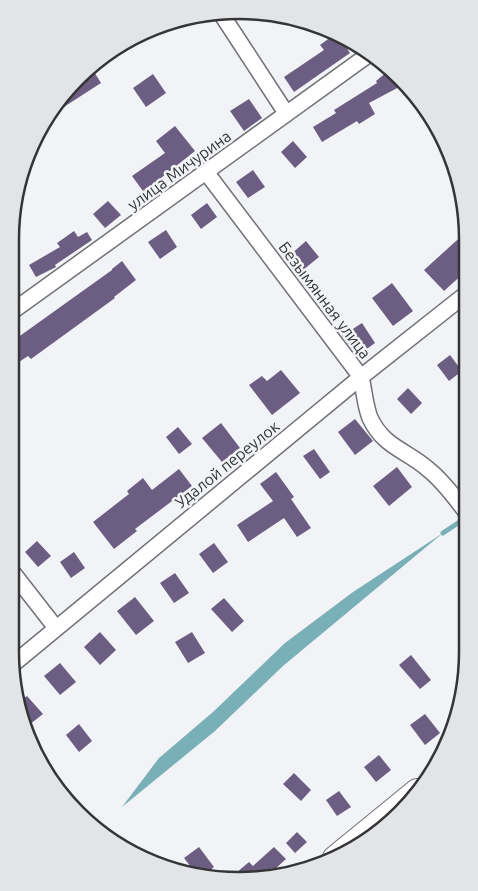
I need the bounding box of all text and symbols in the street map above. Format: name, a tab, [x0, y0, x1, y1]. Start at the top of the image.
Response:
street label: улица Мичурина	[124, 126, 234, 214]
street label: Безымянная улица	[275, 238, 375, 362]
street label: Удалой переулок	[172, 417, 282, 511]

